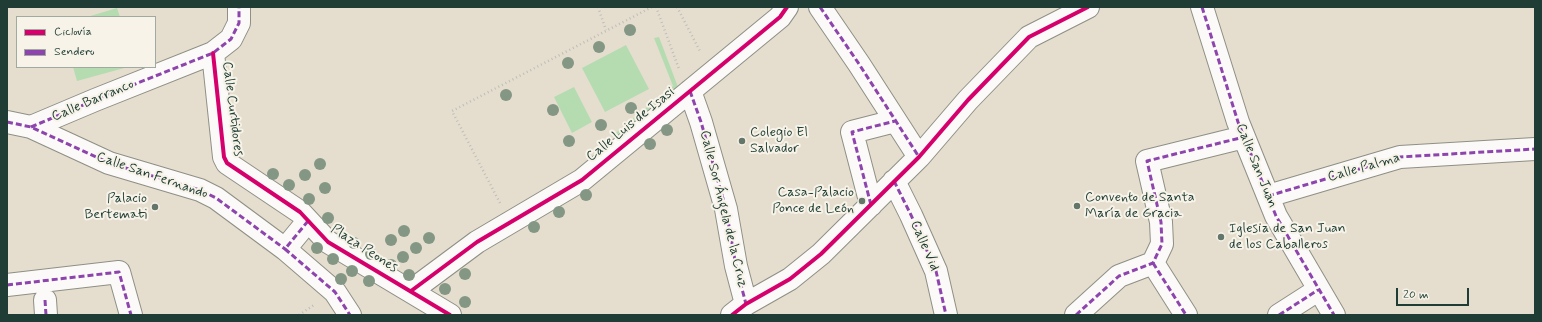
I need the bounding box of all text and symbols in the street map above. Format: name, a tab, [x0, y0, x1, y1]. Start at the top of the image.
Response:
legend	[16, 16, 156, 68]
text: Ciclovía	[54, 24, 92, 40]
text: Sendero	[54, 44, 95, 60]
street label: Calle Curtidores	[218, 61, 246, 157]
street label: Calle Barranco	[49, 76, 137, 126]
street label: Calle Luis de Isasi	[583, 84, 679, 166]
street label: Calle San Juan	[1231, 121, 1281, 211]
place label: Colegio El Salvador	[750, 125, 808, 158]
street label: Calle Sor Ángela de la Cruz	[695, 129, 751, 289]
marker: Colegio El Salvador	[737, 136, 747, 146]
street label: Calle San Fernando	[94, 149, 210, 203]
street label: Calle Palma	[1326, 150, 1402, 186]
place label: Casa-Palacio Ponce de León	[772, 185, 854, 218]
place label: Convento de Santa María de Gracia	[1085, 190, 1195, 222]
place label: Palacio Bertemati	[85, 191, 147, 224]
marker: Casa-Palacio Ponce de León	[857, 196, 867, 206]
marker: Convento de Santa María de Gracia	[1072, 201, 1082, 211]
marker: Palacio Bertemati	[150, 202, 160, 212]
street label: Calle Vid	[906, 218, 942, 274]
street label: Plaza Peones	[327, 221, 401, 277]
place label: Iglesia de San Juan de los Caballeros	[1229, 221, 1346, 254]
marker: Iglesia de San Juan de los Caballeros	[1216, 232, 1226, 242]
scale bar	[1398, 280, 1471, 306]
text: 20 m	[1403, 287, 1429, 303]

